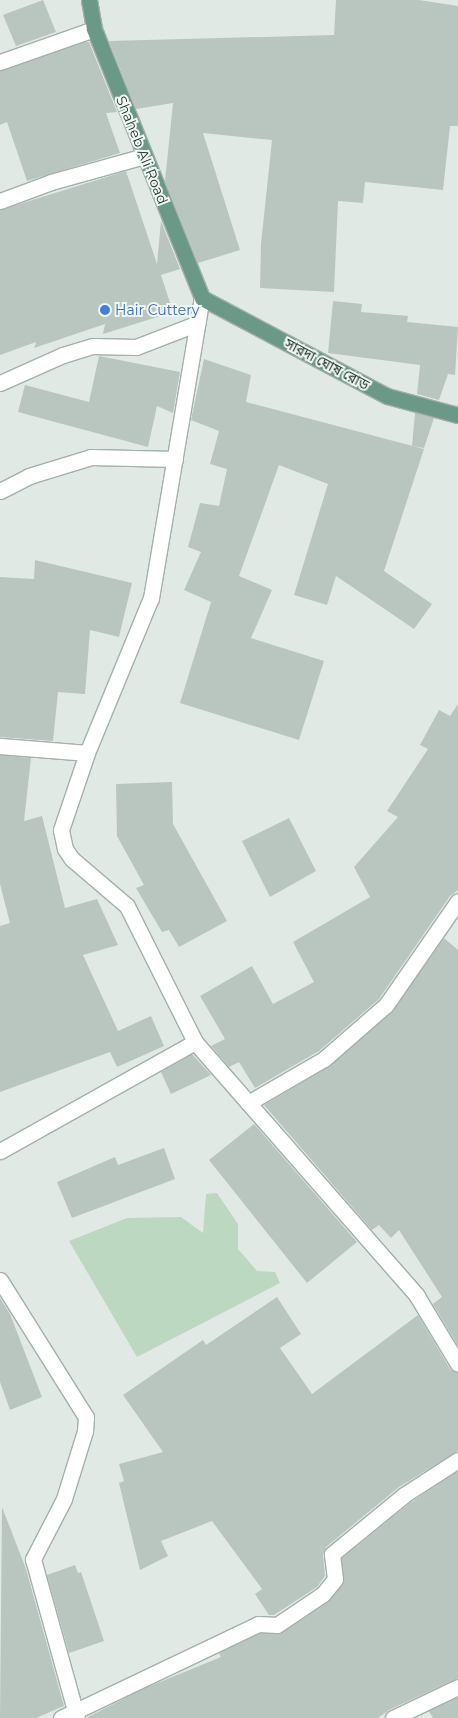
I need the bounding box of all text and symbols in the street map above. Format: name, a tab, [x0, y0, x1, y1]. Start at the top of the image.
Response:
street label: Shaheb Ali Road	[113, 93, 171, 207]
place label: Hair Cuttery	[115, 302, 199, 318]
marker: Hair Cuttery	[99, 304, 111, 316]
street label: সারদা ঘোষ রোড	[282, 335, 372, 393]

